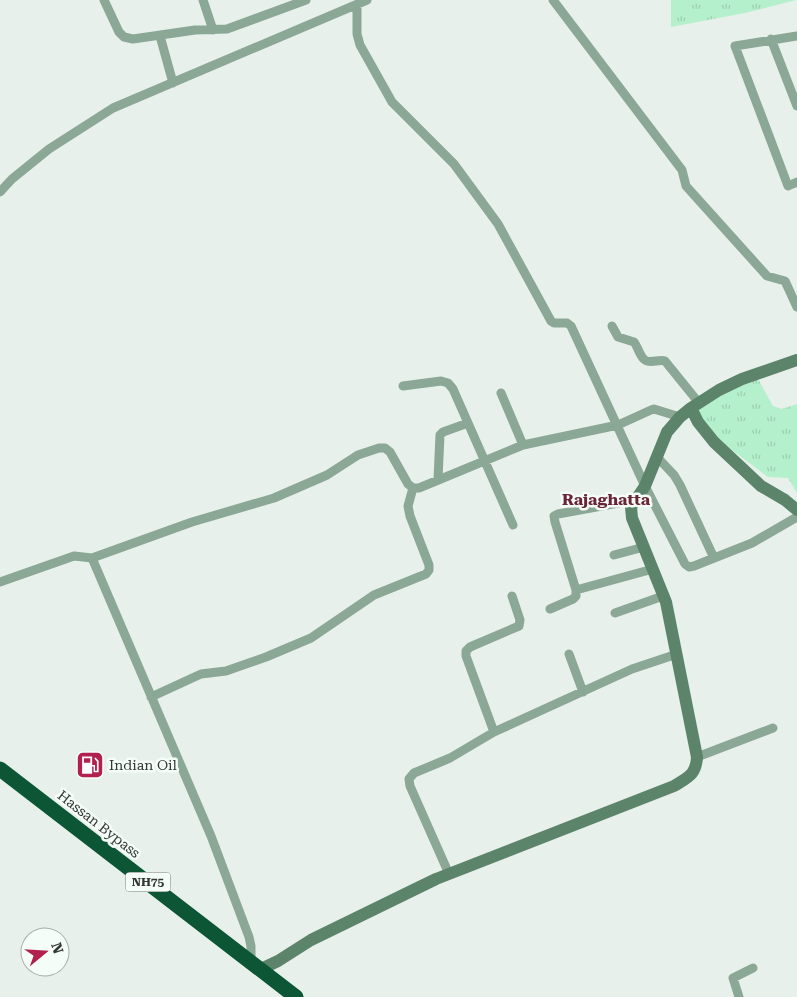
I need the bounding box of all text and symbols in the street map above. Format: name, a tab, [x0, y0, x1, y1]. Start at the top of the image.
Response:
district label: Rajaghatta	[562, 490, 651, 509]
fuel station icon: Indian Oil	[75, 750, 105, 780]
place label: Indian Oil	[109, 757, 177, 773]
street label: Hassan Bypass	[55, 787, 144, 861]
road number: NH75	[126, 872, 170, 892]
north arrow	[20, 927, 70, 977]
text: N	[48, 940, 67, 956]

